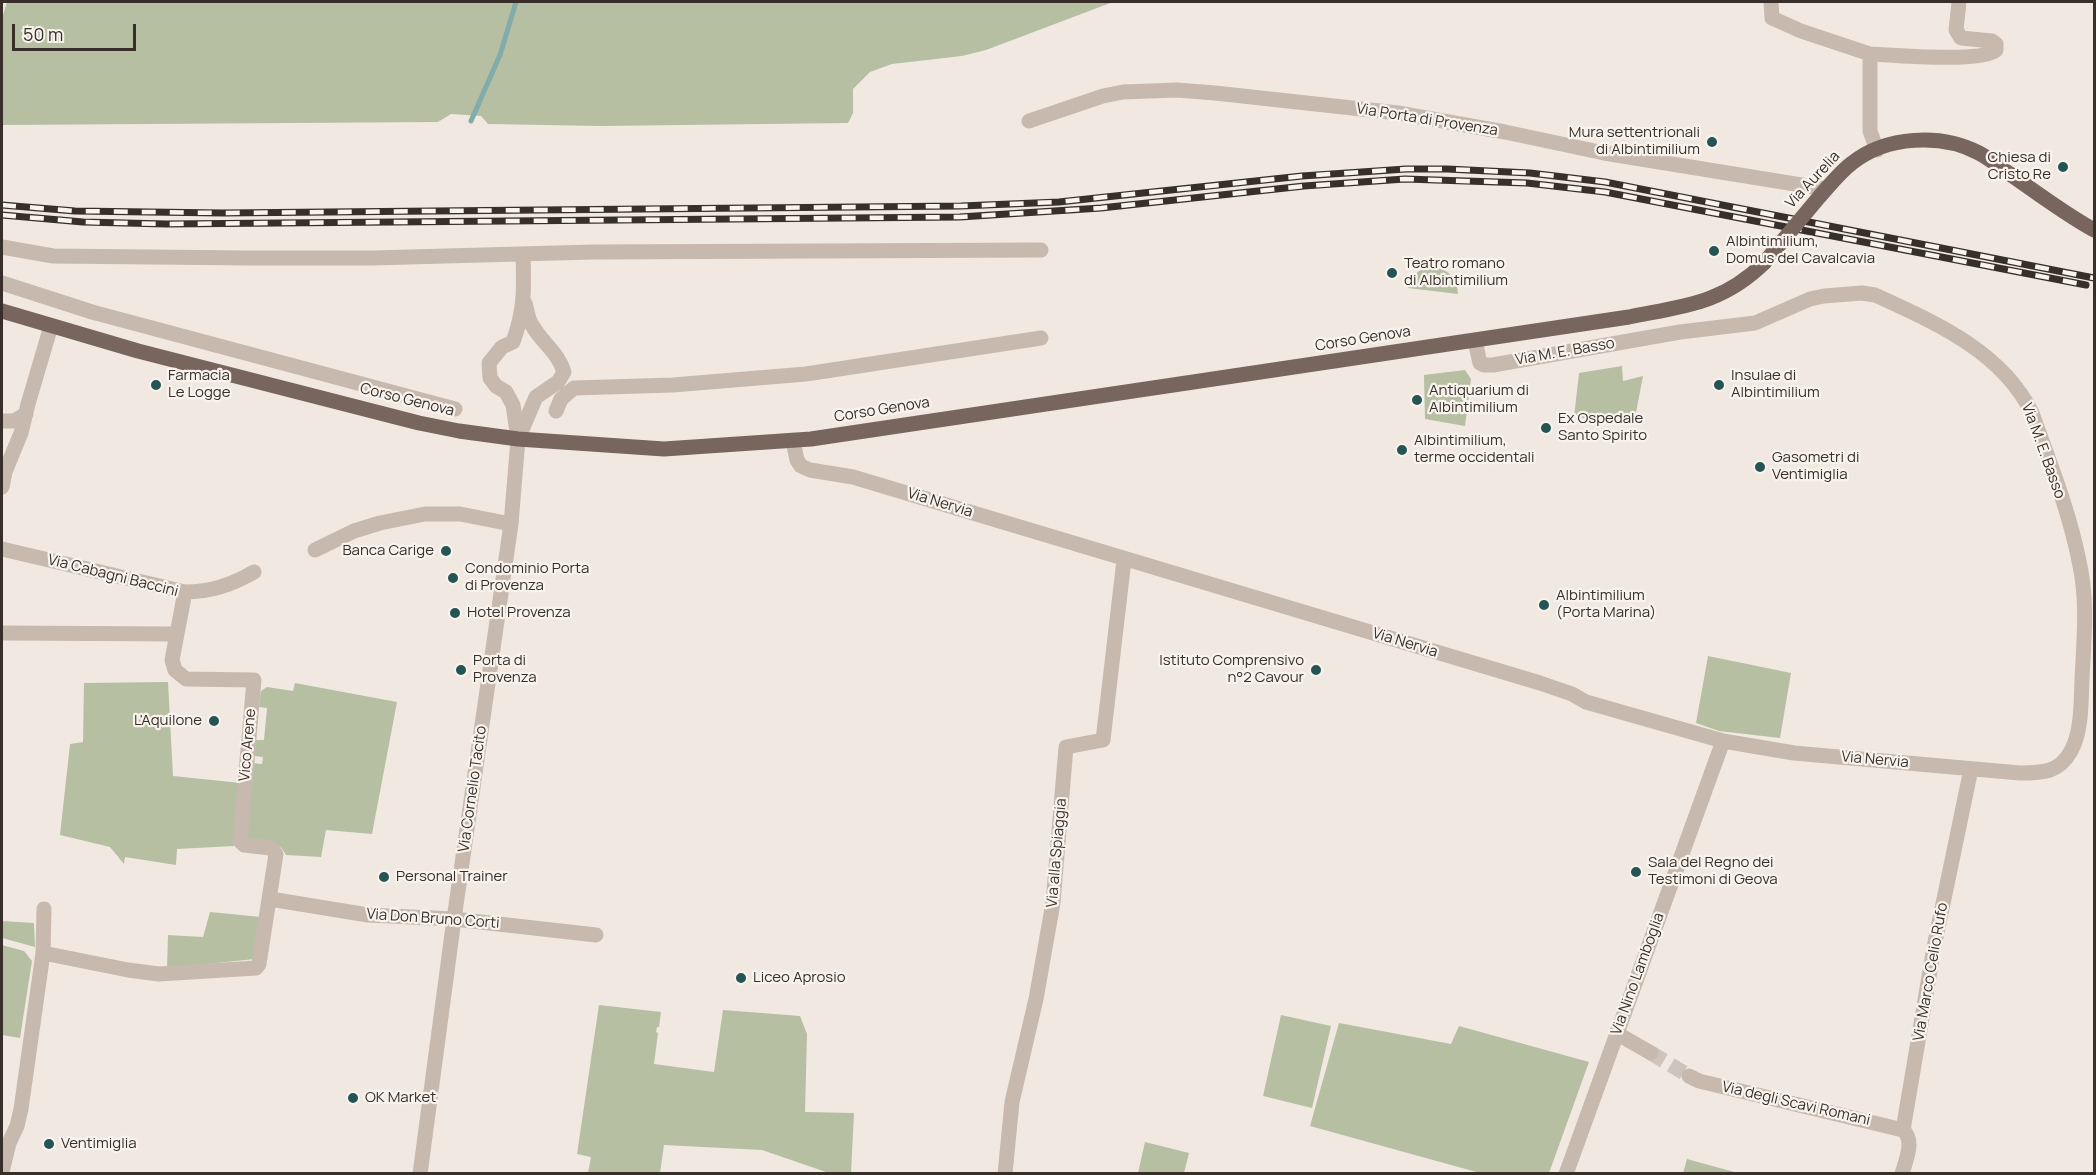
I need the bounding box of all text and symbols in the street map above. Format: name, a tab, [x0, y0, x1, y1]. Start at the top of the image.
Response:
scale bar	[15, 12, 140, 50]
text: 50 m	[23, 22, 63, 46]
street label: Via Porta di Provenza	[1355, 100, 1499, 140]
place label: Mura settentrionali di Albintimilium	[1569, 124, 1700, 159]
marker: Mura settentrionali di Albintimilium	[1705, 135, 1719, 149]
street label: Via Aurelia	[1782, 148, 1844, 212]
place label: Chiesa di Cristo Re	[1987, 149, 2051, 184]
marker: Chiesa di Cristo Re	[2056, 160, 2070, 174]
place label: Albintimilium, Domus del Cavalcavia	[1726, 233, 1875, 268]
marker: Albintimilium, Domus del Cavalcavia	[1707, 244, 1721, 258]
place label: Teatro romano di Albintimilium	[1404, 255, 1508, 290]
marker: Teatro romano di Albintimilium	[1385, 266, 1399, 280]
street label: Corso Genova	[1314, 323, 1412, 355]
street label: Via M. E. Basso	[1514, 334, 1616, 370]
place label: Farmacia Le Logge	[168, 367, 230, 402]
place label: Insulae di Albintimilium	[1731, 367, 1820, 402]
marker: Farmacia Le Logge	[149, 378, 163, 392]
marker: Insulae di Albintimilium	[1712, 378, 1726, 392]
street label: Corso Genova	[358, 380, 456, 420]
place label: Antiquarium di Albintimilium	[1429, 382, 1529, 417]
marker: Antiquarium di Albintimilium	[1410, 393, 1424, 407]
street label: Corso Genova	[833, 394, 931, 426]
street label: Via M. E. Basso	[2017, 401, 2069, 501]
place label: Ex Ospedale Santo Spirito	[1558, 410, 1647, 445]
marker: Ex Ospedale Santo Spirito	[1539, 421, 1553, 435]
place label: Albintimilium, terme occidentali	[1414, 432, 1535, 467]
marker: Albintimilium, terme occidentali	[1395, 443, 1409, 457]
place label: Gasometri di Ventimiglia	[1772, 449, 1859, 484]
marker: Gasometri di Ventimiglia	[1753, 460, 1767, 474]
street label: Via Nervia	[905, 485, 975, 521]
place label: Banca Carige	[342, 542, 434, 560]
marker: Banca Carige	[439, 544, 453, 558]
street label: Via Cabagni Baccini	[46, 551, 180, 601]
place label: Condominio Porta di Provenza	[465, 560, 589, 595]
marker: Condominio Porta di Provenza	[446, 571, 460, 585]
place label: Albintimilium (Porta Marina)	[1556, 587, 1656, 622]
marker: Albintimilium (Porta Marina)	[1537, 598, 1551, 612]
place label: Hotel Provenza	[467, 604, 571, 622]
marker: Hotel Provenza	[448, 606, 462, 620]
street label: Via Nervia	[1370, 625, 1440, 661]
place label: Porta di Provenza	[473, 652, 536, 687]
place label: Istituto Comprensivo n°2 Cavour	[1159, 652, 1304, 687]
marker: Porta di Provenza	[454, 663, 468, 677]
marker: Istituto Comprensivo n°2 Cavour	[1309, 663, 1323, 677]
street label: Vico Arene	[236, 708, 260, 782]
place label: L'Aquilone	[134, 712, 202, 730]
marker: L'Aquilone	[207, 714, 221, 728]
street label: Via Cornelio Tacito	[455, 725, 491, 853]
street label: Via Nervia	[1841, 748, 1909, 772]
street label: Via alla Spiaggia	[1043, 798, 1071, 908]
place label: Sala del Regno dei Testimoni di Geova	[1648, 854, 1778, 889]
marker: Sala del Regno dei Testimoni di Geova	[1629, 865, 1643, 879]
place label: Personal Trainer	[396, 868, 508, 886]
marker: Personal Trainer	[377, 870, 391, 884]
street label: Via Marco Celio Rufo	[1910, 901, 1952, 1043]
street label: Via Don Bruno Corti	[366, 905, 500, 933]
street label: Via Nino Lamboglia	[1608, 910, 1668, 1038]
place label: Liceo Aprosio	[753, 969, 846, 987]
marker: Liceo Aprosio	[734, 971, 748, 985]
street label: Via degli Scavi Romani	[1720, 1078, 1872, 1130]
place label: OK Market	[365, 1089, 436, 1107]
marker: OK Market	[346, 1091, 360, 1105]
place label: Ventimiglia	[61, 1135, 137, 1153]
marker: Ventimiglia	[42, 1137, 56, 1151]

